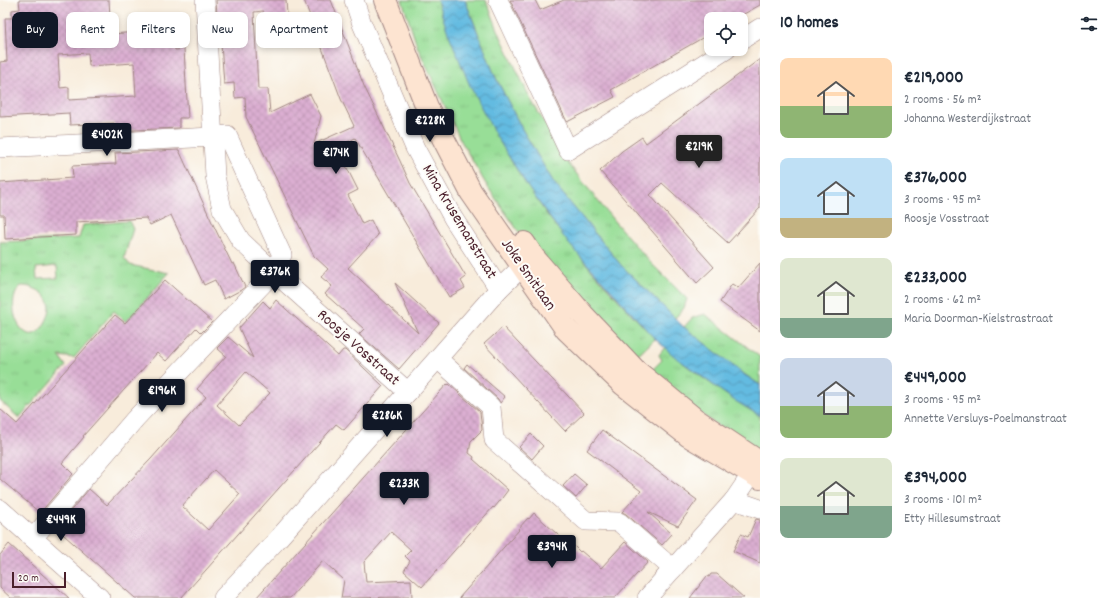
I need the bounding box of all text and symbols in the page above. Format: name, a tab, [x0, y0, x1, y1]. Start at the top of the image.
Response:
chip: Buy	[12, 12, 58, 48]
chip: Rent	[66, 12, 119, 48]
chip: Filters	[127, 12, 190, 48]
chip: New	[198, 12, 248, 48]
chip: Apartment	[256, 12, 342, 48]
map controls	[704, 12, 748, 56]
button: locate	[704, 12, 748, 56]
text: 10 homes	[780, 12, 839, 36]
icon: filters	[1078, 13, 1100, 35]
text: €219,000	[904, 67, 963, 91]
icon: home	[812, 74, 860, 122]
text: 2 rooms · 56 m²	[904, 91, 981, 110]
pin: €228K	[402, 109, 458, 143]
text: Johanna Westerdijkstraat	[904, 110, 1031, 129]
text: €228K	[415, 112, 445, 131]
pin: €402K	[79, 123, 135, 157]
text: €402K	[91, 126, 123, 145]
pin: €219K	[671, 135, 727, 169]
text: €219K	[685, 138, 713, 157]
pin: €174K	[308, 141, 364, 175]
text: €174K	[323, 144, 349, 163]
street label: Mina Krusemanstraat	[416, 160, 502, 284]
text: €376,000	[904, 167, 967, 191]
icon: home	[812, 174, 860, 222]
text: 3 rooms · 95 m²	[904, 191, 981, 210]
text: Roosje Vosstraat	[904, 210, 989, 229]
street label: Joke Smitlaan	[495, 234, 561, 316]
pin: €376K	[247, 260, 303, 294]
text: €376K	[260, 263, 290, 282]
text: €233,000	[904, 267, 967, 291]
icon: home	[812, 274, 860, 322]
text: 2 rooms · 62 m²	[904, 291, 981, 310]
street label: Roosje Vosstraat	[311, 304, 405, 392]
text: Maria Doorman-Kielstrastraat	[904, 310, 1053, 329]
text: €449,000	[904, 367, 966, 391]
icon: home	[812, 374, 860, 422]
pin: €196K	[134, 379, 190, 413]
text: €196K	[148, 382, 176, 401]
text: 3 rooms · 95 m²	[904, 391, 981, 410]
pin: €286K	[359, 404, 415, 438]
text: €286K	[372, 407, 402, 426]
text: Annette Versluys-Poelmanstraat	[904, 410, 1067, 429]
text: €394,000	[904, 467, 967, 491]
pin: €233K	[376, 472, 432, 506]
icon: home	[812, 474, 860, 522]
text: €233K	[389, 475, 419, 494]
text: 3 rooms · 101 m²	[904, 491, 982, 510]
pin: €449K	[33, 508, 89, 542]
text: Etty Hillesumstraat	[904, 510, 1001, 529]
text: €449K	[46, 511, 76, 530]
pin: €394K	[524, 535, 580, 569]
text: €394K	[537, 538, 567, 557]
scale bar	[12, 570, 66, 589]
text: 20 m	[18, 571, 39, 587]

